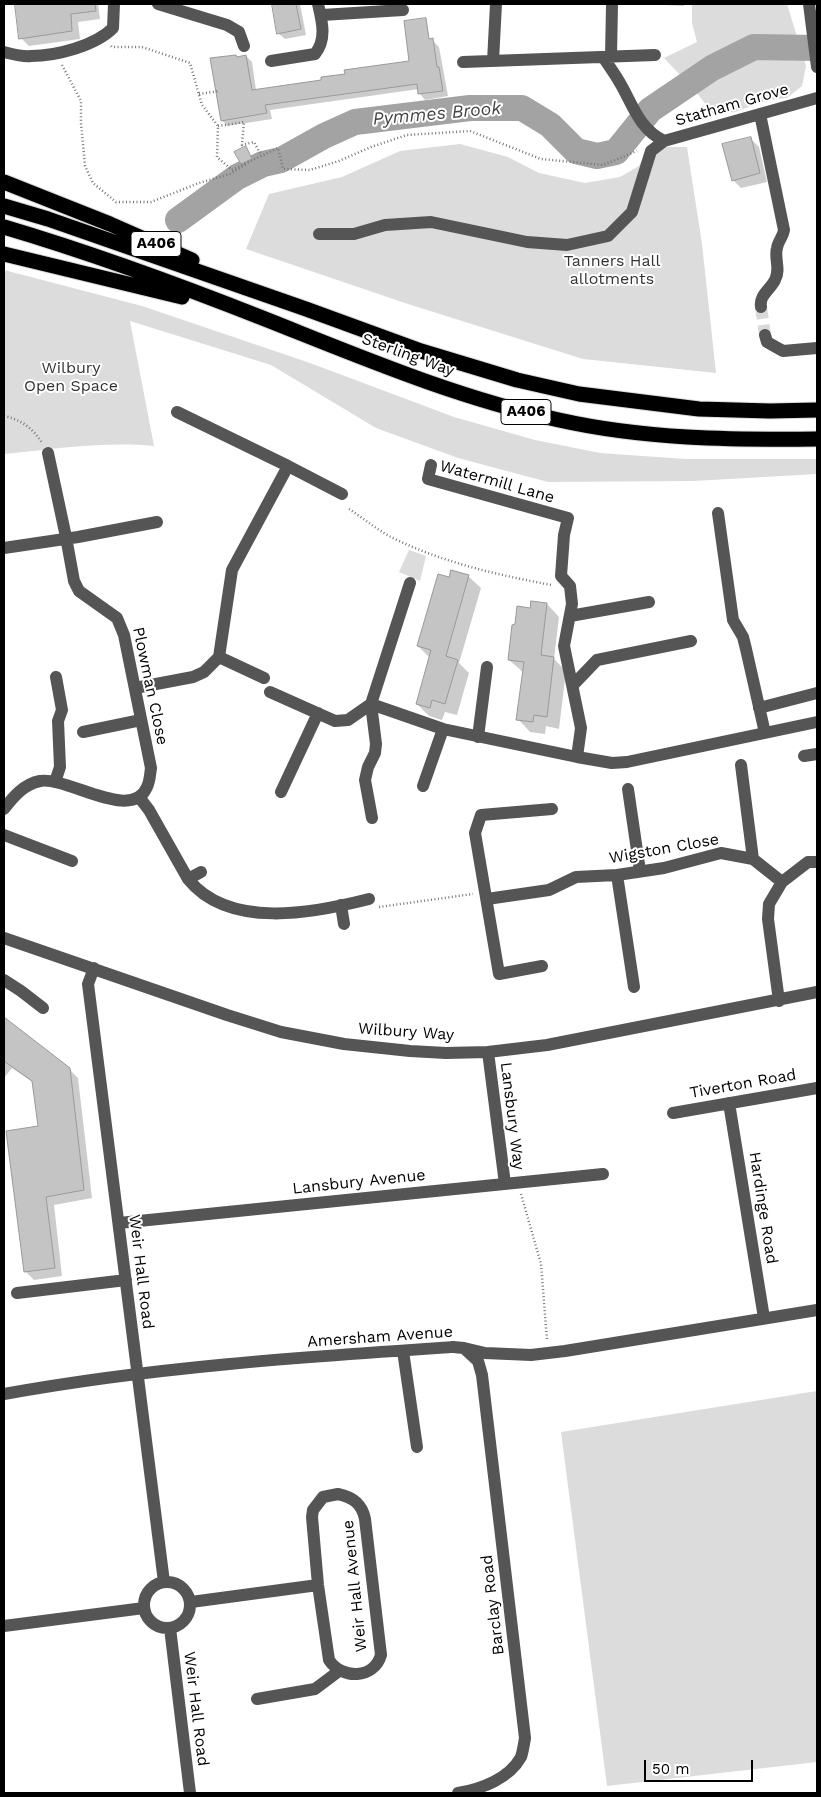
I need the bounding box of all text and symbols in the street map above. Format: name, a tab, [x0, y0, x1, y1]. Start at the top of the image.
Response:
street label: Statham Grove	[673, 80, 791, 130]
water label: Pymmes Brook	[372, 98, 502, 130]
road number: A406	[131, 232, 181, 256]
park label: Tanners Hall allotments	[564, 251, 660, 289]
street label: Sterling Way	[359, 329, 457, 381]
park label: Wilbury Open Space	[24, 358, 118, 396]
road number: A406	[501, 400, 551, 424]
street label: Watermill Lane	[437, 456, 557, 508]
street label: Plowman Close	[128, 625, 172, 747]
street label: Wigston Close	[607, 830, 721, 868]
street label: Wilbury Way	[357, 1019, 455, 1045]
street label: Lansbury Way	[496, 1061, 528, 1171]
street label: Tiverton Road	[688, 1065, 798, 1103]
street label: Hardinge Road	[745, 1150, 781, 1266]
street label: Lansbury Avenue	[292, 1165, 426, 1199]
street label: Weir Hall Road	[124, 1214, 158, 1330]
street label: Amersham Avenue	[307, 1322, 453, 1352]
street label: Weir Hall Avenue	[339, 1519, 371, 1653]
street label: Barclay Road	[477, 1554, 509, 1656]
street label: Weir Hall Road	[179, 1651, 213, 1767]
scale bar	[646, 1750, 755, 1782]
text: 50 m	[652, 1760, 689, 1778]

